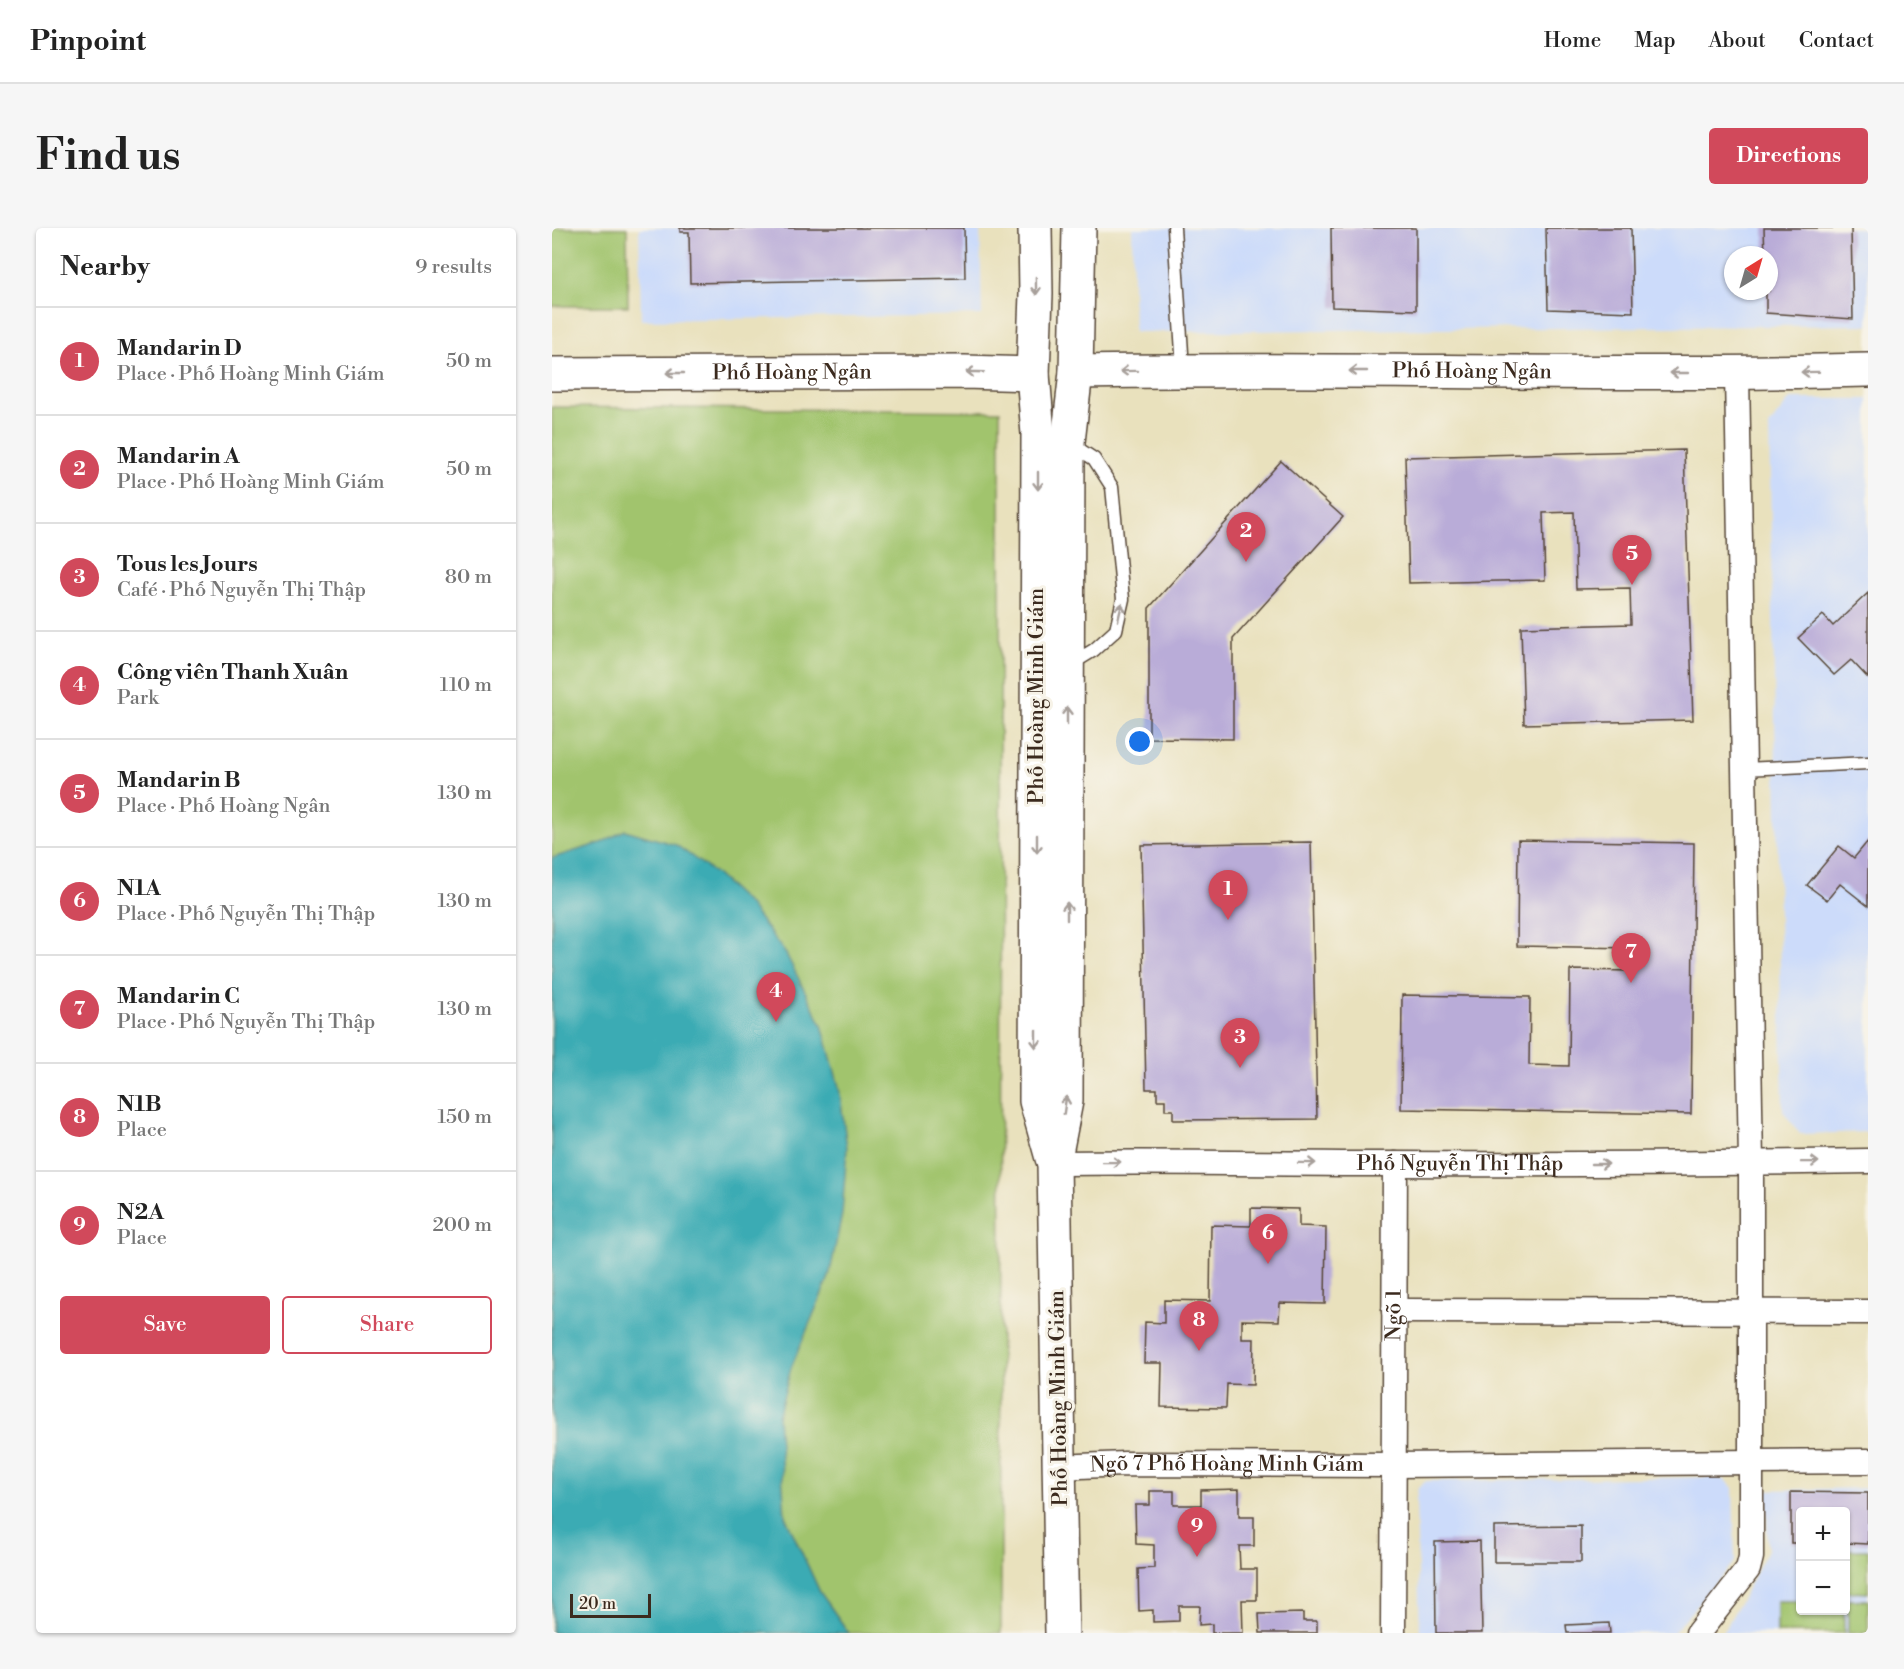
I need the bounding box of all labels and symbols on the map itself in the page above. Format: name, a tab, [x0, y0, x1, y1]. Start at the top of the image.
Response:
north arrow	[1724, 246, 1778, 300]
one-way arrow	[1030, 276, 1042, 296]
street label: Phố Hoàng Ngân	[1392, 358, 1552, 385]
street label: Phố Hoàng Ngân	[712, 359, 872, 386]
one-way arrow	[1348, 365, 1368, 377]
one-way arrow	[965, 366, 985, 378]
one-way arrow	[1119, 366, 1139, 377]
one-way arrow	[1800, 366, 1820, 378]
one-way arrow	[665, 367, 685, 379]
one-way arrow	[1669, 367, 1689, 379]
one-way arrow	[1032, 471, 1044, 491]
pin: 2	[1226, 512, 1266, 562]
pin: 5	[1612, 536, 1652, 585]
street label: Phố Hoàng Minh Giám	[1024, 588, 1050, 804]
one-way arrow	[1114, 602, 1126, 621]
one-way arrow	[1061, 706, 1073, 726]
your location	[1125, 727, 1154, 756]
one-way arrow	[1031, 834, 1043, 854]
pin: 1	[1208, 870, 1248, 920]
one-way arrow	[1061, 901, 1073, 921]
pin: 7	[1612, 934, 1650, 983]
pin: 4	[756, 972, 796, 1022]
pin: 3	[1220, 1018, 1260, 1068]
one-way arrow	[1030, 1029, 1042, 1049]
one-way arrow	[1059, 1096, 1070, 1116]
street label: Phố Nguyễn Thị Thập	[1356, 1151, 1563, 1177]
one-way arrow	[1102, 1156, 1122, 1167]
one-way arrow	[1799, 1156, 1819, 1168]
one-way arrow	[1297, 1157, 1317, 1169]
one-way arrow	[1590, 1158, 1610, 1170]
pin: 6	[1248, 1214, 1288, 1264]
street label: Ngõ 1	[1381, 1289, 1407, 1341]
street label: Phố Hoàng Minh Giám	[1044, 1290, 1074, 1506]
pin: 8	[1180, 1302, 1218, 1351]
street label: Ngõ 7 Phố Hoàng Minh Giám	[1089, 1451, 1364, 1479]
pin: 9	[1178, 1508, 1216, 1557]
scale bar	[570, 1591, 651, 1618]

